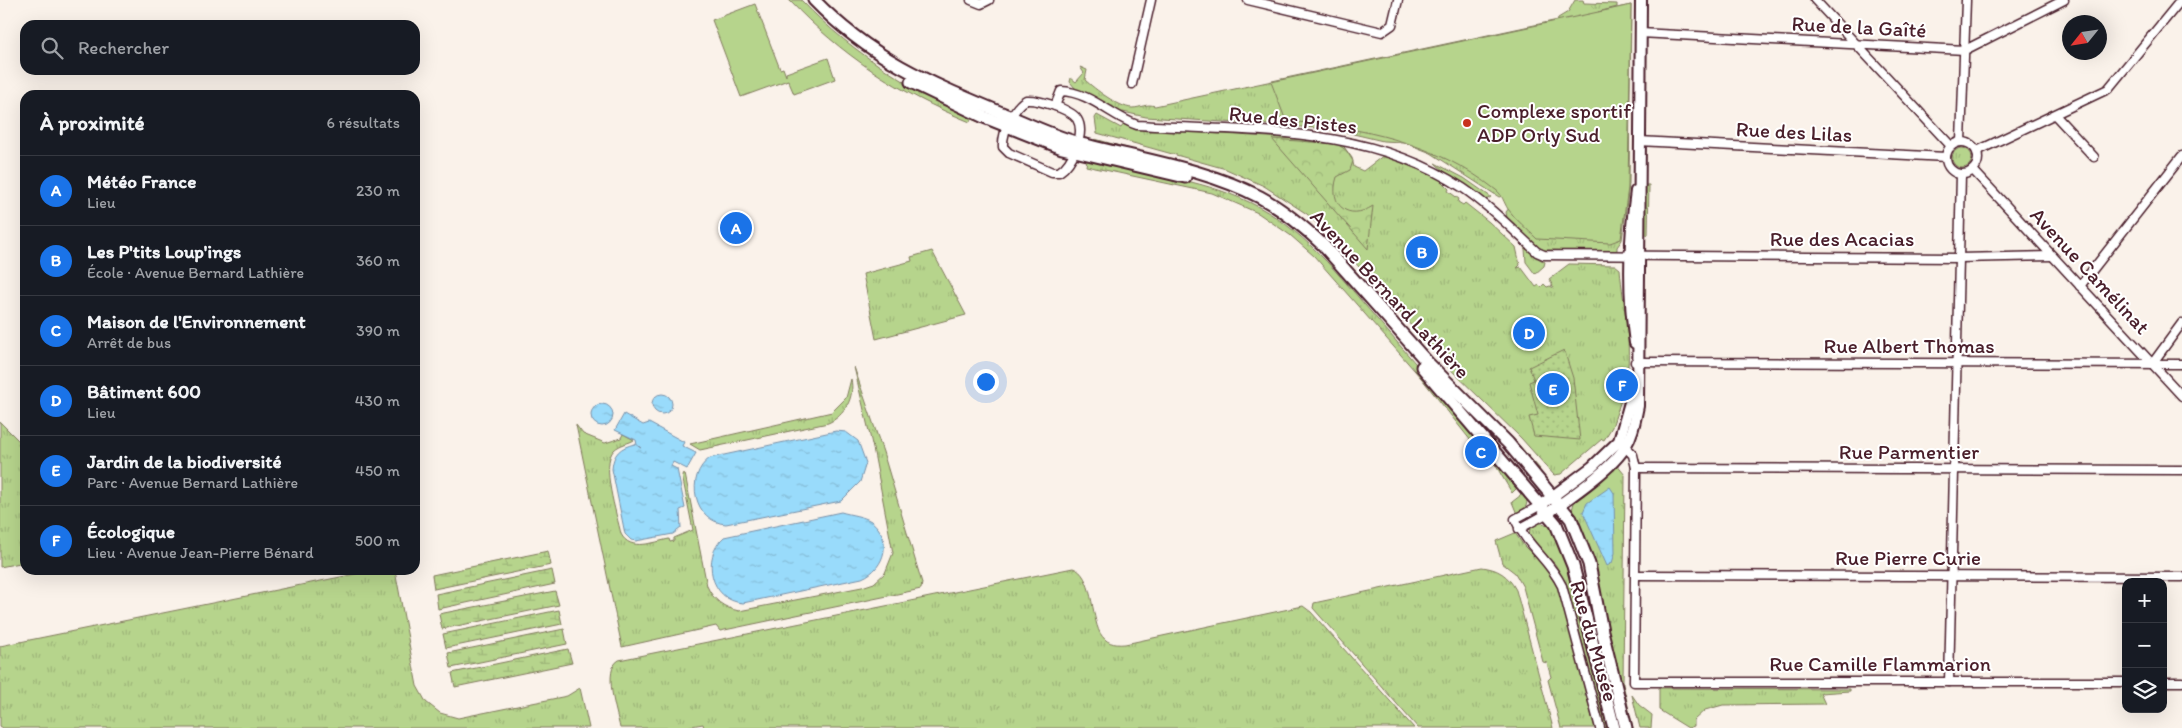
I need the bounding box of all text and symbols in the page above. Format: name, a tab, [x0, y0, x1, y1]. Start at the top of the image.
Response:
street label: Rue de la Gaîté	[1791, 10, 1927, 43]
north arrow	[2062, 15, 2107, 60]
search box	[20, 20, 420, 75]
icon: search	[38, 34, 66, 62]
text: Rechercher	[78, 36, 169, 59]
place label: Complexe sportif ADP Orly Sud	[1477, 98, 1631, 147]
street label: Rue des Pistes	[1228, 100, 1358, 139]
text: À proximité	[40, 110, 145, 135]
text: 6 résultats	[326, 113, 400, 132]
street label: Rue des Lilas	[1735, 116, 1853, 147]
marker: Complexe sportif ADP Orly Sud	[1461, 117, 1473, 129]
text: Météo France	[87, 170, 196, 193]
text: A	[51, 181, 61, 200]
text: 230 m	[356, 181, 400, 200]
text: Lieu	[87, 193, 116, 212]
street label: Avenue Camélinat	[2025, 202, 2155, 339]
street label: Avenue Bernard Lathière	[1305, 204, 1475, 384]
pin: A	[720, 209, 752, 247]
street label: Rue des Acacias	[1770, 226, 1914, 251]
pin: B	[1406, 233, 1438, 271]
text: Les P'tits Loup'ings	[87, 240, 241, 263]
text: B	[51, 251, 61, 270]
text: 360 m	[356, 251, 400, 270]
text: École · Avenue Bernard Lathière	[87, 263, 304, 282]
text: Maison de l'Environnement	[87, 310, 306, 333]
pin: D	[1513, 314, 1545, 352]
text: C	[51, 321, 61, 340]
text: 390 m	[356, 321, 400, 340]
text: Arrêt de bus	[87, 333, 171, 352]
street label: Rue Albert Thomas	[1823, 333, 1995, 358]
pin: F	[1606, 366, 1638, 404]
your location	[973, 369, 999, 395]
pin: E	[1537, 370, 1569, 408]
text: Bâtiment 600	[87, 380, 201, 403]
text: D	[51, 391, 61, 410]
text: 430 m	[355, 391, 400, 410]
text: Lieu	[87, 403, 116, 422]
pin: C	[1465, 433, 1497, 471]
street label: Rue Parmentier	[1839, 439, 1979, 464]
text: Jardin de la biodiversité	[87, 450, 282, 473]
text: E	[52, 461, 60, 480]
text: 450 m	[355, 461, 400, 480]
text: Parc · Avenue Bernard Lathière	[87, 473, 298, 492]
text: Écologique	[87, 520, 175, 543]
text: F	[52, 531, 60, 550]
text: 500 m	[355, 531, 400, 550]
text: Lieu · Avenue Jean-Pierre Bénard	[87, 543, 314, 562]
street label: Rue Pierre Curie	[1835, 545, 1981, 570]
street label: Rue du Musée	[1565, 578, 1624, 704]
map controls	[2122, 578, 2167, 713]
button: +	[2122, 578, 2167, 623]
button: −	[2122, 623, 2167, 668]
street label: Rue Camille Flammarion	[1769, 651, 1991, 676]
button: layers	[2122, 668, 2167, 713]

